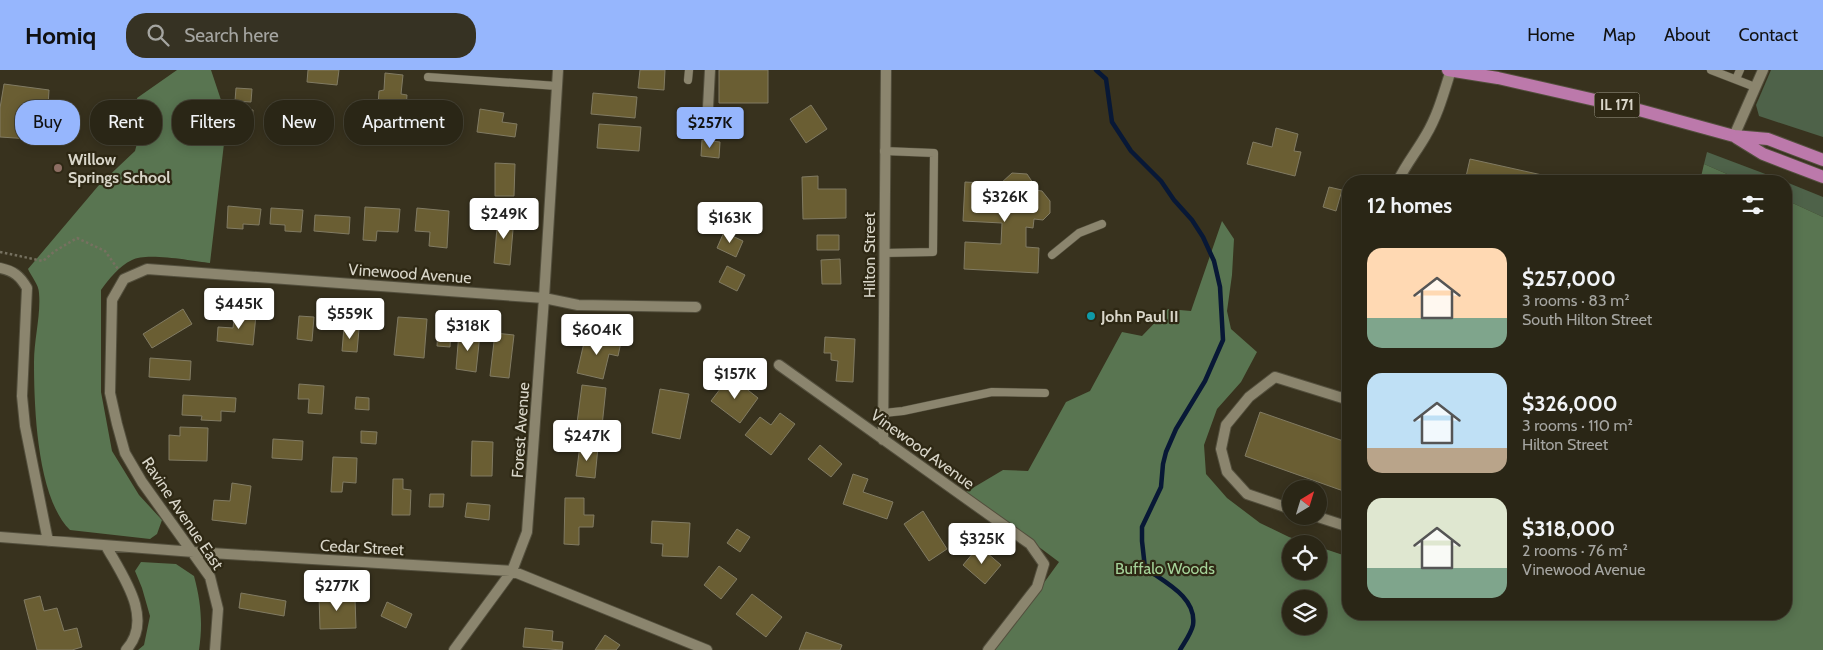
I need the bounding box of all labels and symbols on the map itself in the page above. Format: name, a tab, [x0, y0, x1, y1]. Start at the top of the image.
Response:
road number: IL 171	[1594, 92, 1640, 118]
pin: $257K	[675, 106, 745, 149]
place label: Willow Springs School	[68, 150, 171, 187]
marker: Willow Springs School	[52, 162, 64, 174]
pin: $326K	[970, 180, 1040, 223]
pin: $249K	[469, 198, 539, 240]
pin: $163K	[695, 202, 765, 244]
street label: Hilton Street	[860, 211, 879, 298]
street label: Vinewood Avenue	[348, 260, 472, 287]
pin: $445K	[204, 288, 274, 330]
pin: $559K	[315, 298, 385, 340]
place label: John Paul II	[1100, 307, 1179, 326]
pin: $318K	[433, 310, 503, 352]
marker: John Paul II	[1085, 310, 1097, 322]
pin: $604K	[562, 314, 632, 356]
pin: $157K	[700, 358, 770, 400]
street label: Forest Avenue	[508, 382, 533, 479]
street label: Vinewood Avenue	[867, 405, 978, 493]
pin: $247K	[552, 420, 622, 462]
street label: Ravine Avenue East	[138, 453, 228, 574]
north arrow	[1282, 480, 1328, 525]
pin: $325K	[947, 522, 1017, 565]
street label: Cedar Street	[319, 536, 405, 559]
park label: Buffalo Woods	[1115, 559, 1215, 578]
pin: $277K	[302, 570, 372, 612]

